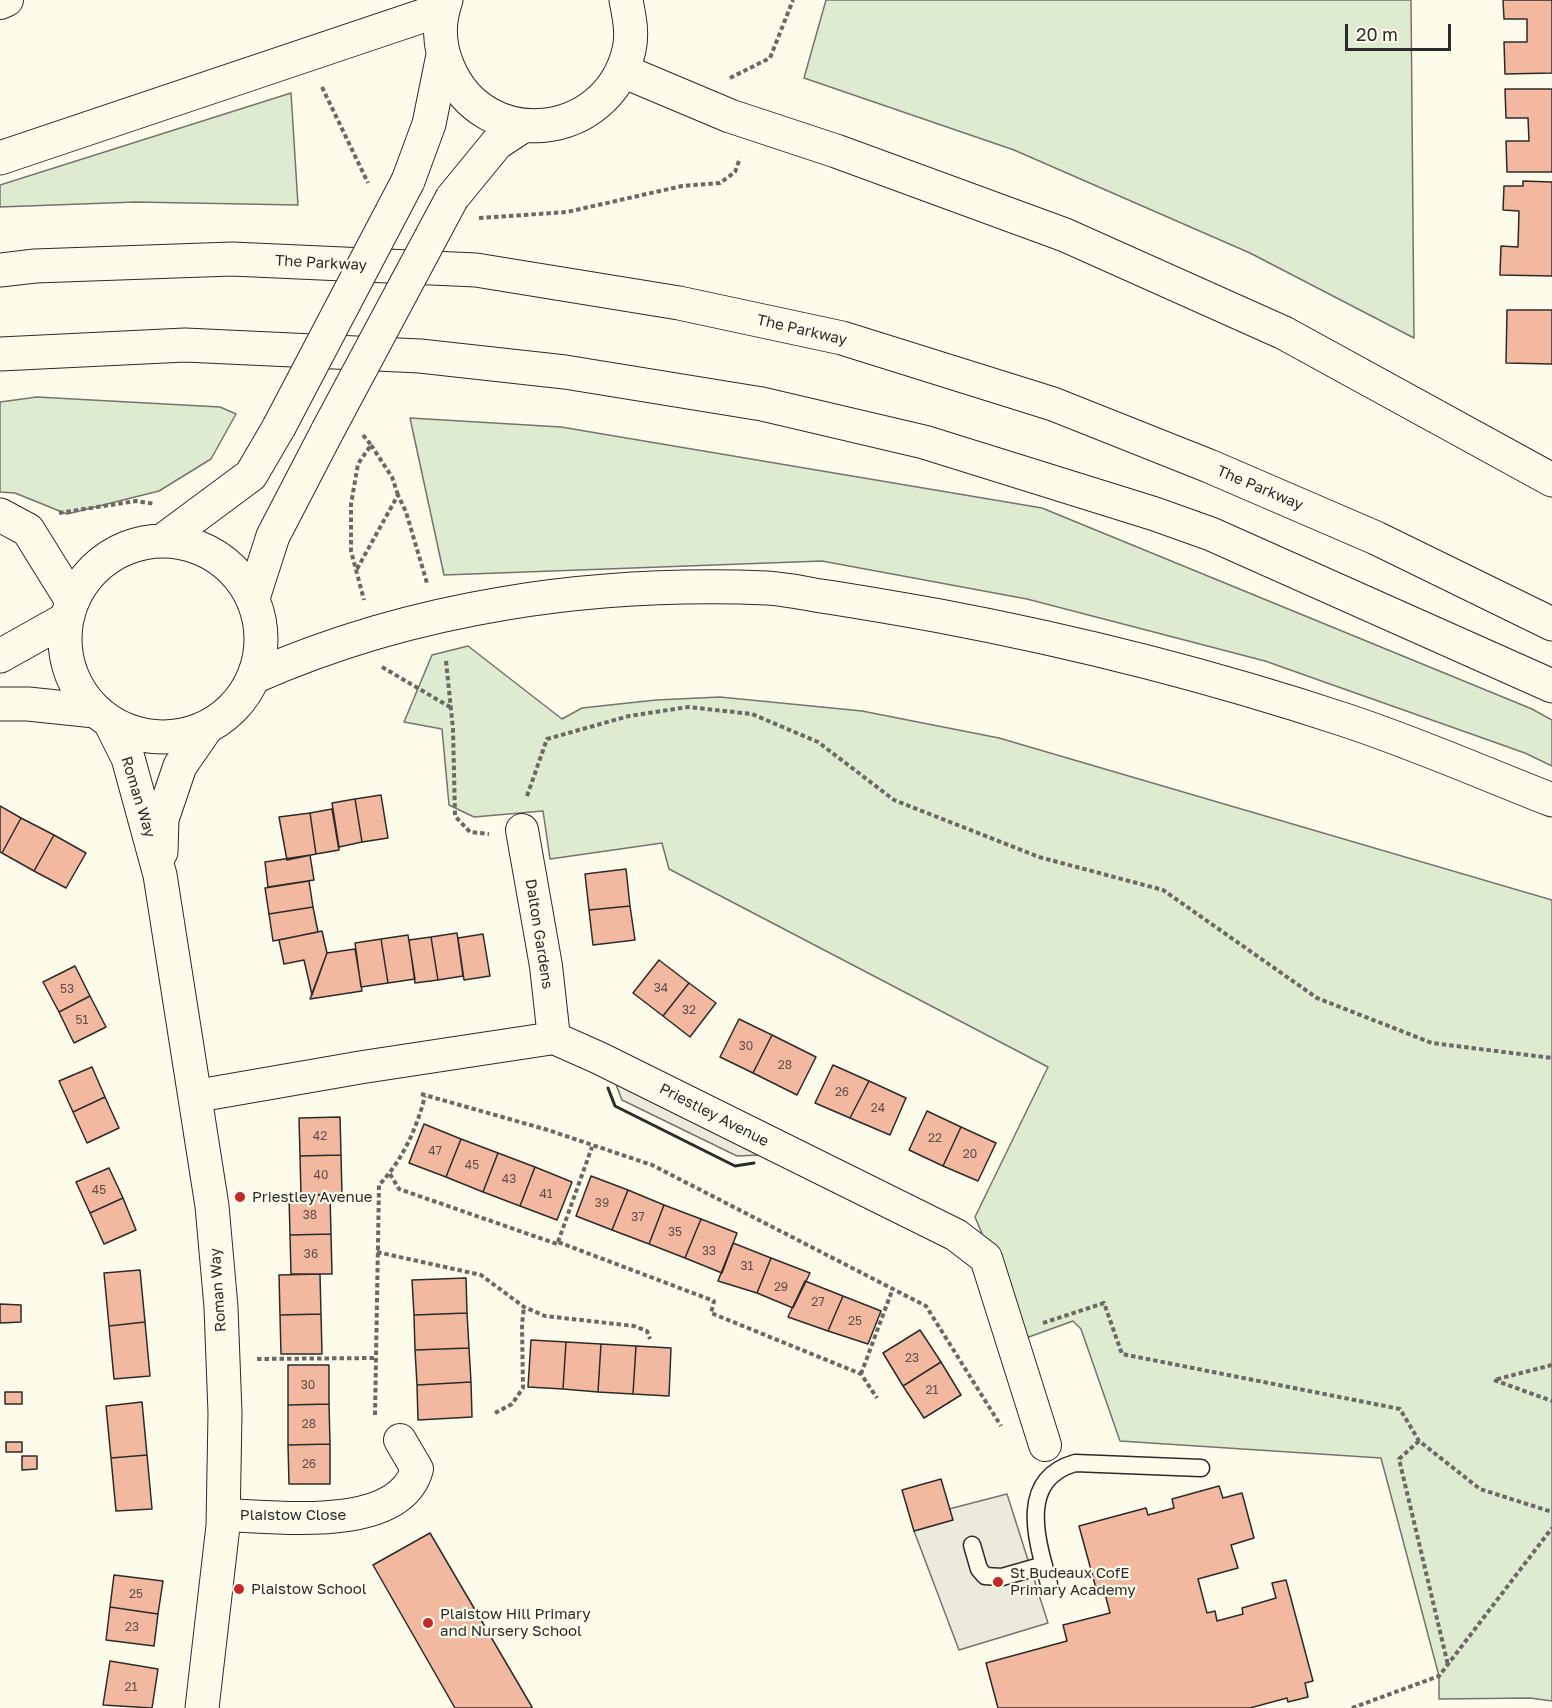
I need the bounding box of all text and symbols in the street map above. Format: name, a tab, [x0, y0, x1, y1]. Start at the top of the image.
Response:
scale bar	[1348, 12, 1454, 50]
text: 20 m	[1356, 23, 1398, 45]
street label: The Parkway	[275, 252, 367, 274]
street label: The Parkway	[755, 311, 849, 349]
street label: The Parkway	[1214, 462, 1306, 514]
street label: Roman Way	[117, 754, 159, 840]
street label: Dalton Gardens	[521, 878, 557, 990]
house number: 34	[654, 981, 668, 995]
house number: 53	[60, 982, 74, 996]
house number: 32	[682, 1003, 696, 1017]
house number: 51	[76, 1013, 88, 1027]
house number: 30	[739, 1039, 753, 1053]
house number: 28	[778, 1058, 792, 1072]
street label: Priestley Avenue	[656, 1080, 772, 1150]
house number: 26	[835, 1085, 849, 1099]
house number: 24	[871, 1101, 885, 1115]
house number: 42	[313, 1129, 327, 1143]
house number: 22	[928, 1131, 942, 1145]
house number: 47	[428, 1144, 442, 1158]
house number: 20	[963, 1147, 977, 1161]
house number: 45	[465, 1158, 479, 1172]
house number: 40	[314, 1168, 328, 1182]
house number: 43	[502, 1172, 516, 1186]
house number: 45	[92, 1183, 106, 1197]
house number: 41	[539, 1187, 553, 1201]
place label: Priestley Avenue	[252, 1188, 372, 1206]
marker: Priestley Avenue	[233, 1190, 247, 1204]
house number: 39	[595, 1196, 609, 1210]
house number: 38	[303, 1208, 317, 1222]
house number: 37	[631, 1210, 645, 1224]
house number: 35	[668, 1225, 682, 1239]
house number: 33	[702, 1244, 716, 1258]
street label: Roman Way	[206, 1247, 230, 1333]
house number: 36	[304, 1247, 318, 1261]
house number: 31	[741, 1259, 753, 1273]
house number: 29	[774, 1280, 788, 1294]
house number: 27	[811, 1295, 825, 1309]
house number: 25	[848, 1314, 862, 1328]
house number: 23	[905, 1351, 919, 1365]
house number: 30	[301, 1378, 315, 1392]
house number: 21	[926, 1383, 938, 1397]
house number: 28	[302, 1417, 316, 1431]
house number: 26	[302, 1457, 316, 1471]
street label: Plaistow Close	[240, 1506, 346, 1524]
place label: St Budeaux CofE Primary Academy	[1010, 1564, 1136, 1599]
marker: St Budeaux CofE Primary Academy	[991, 1575, 1005, 1589]
place label: Plaistow School	[251, 1580, 367, 1598]
marker: Plaistow School	[232, 1582, 246, 1596]
house number: 25	[129, 1587, 143, 1601]
place label: Plaistow Hill Primary and Nursery School	[440, 1605, 591, 1640]
marker: Plaistow Hill Primary and Nursery School	[421, 1616, 435, 1630]
house number: 23	[125, 1620, 139, 1634]
house number: 21	[125, 1680, 137, 1694]

